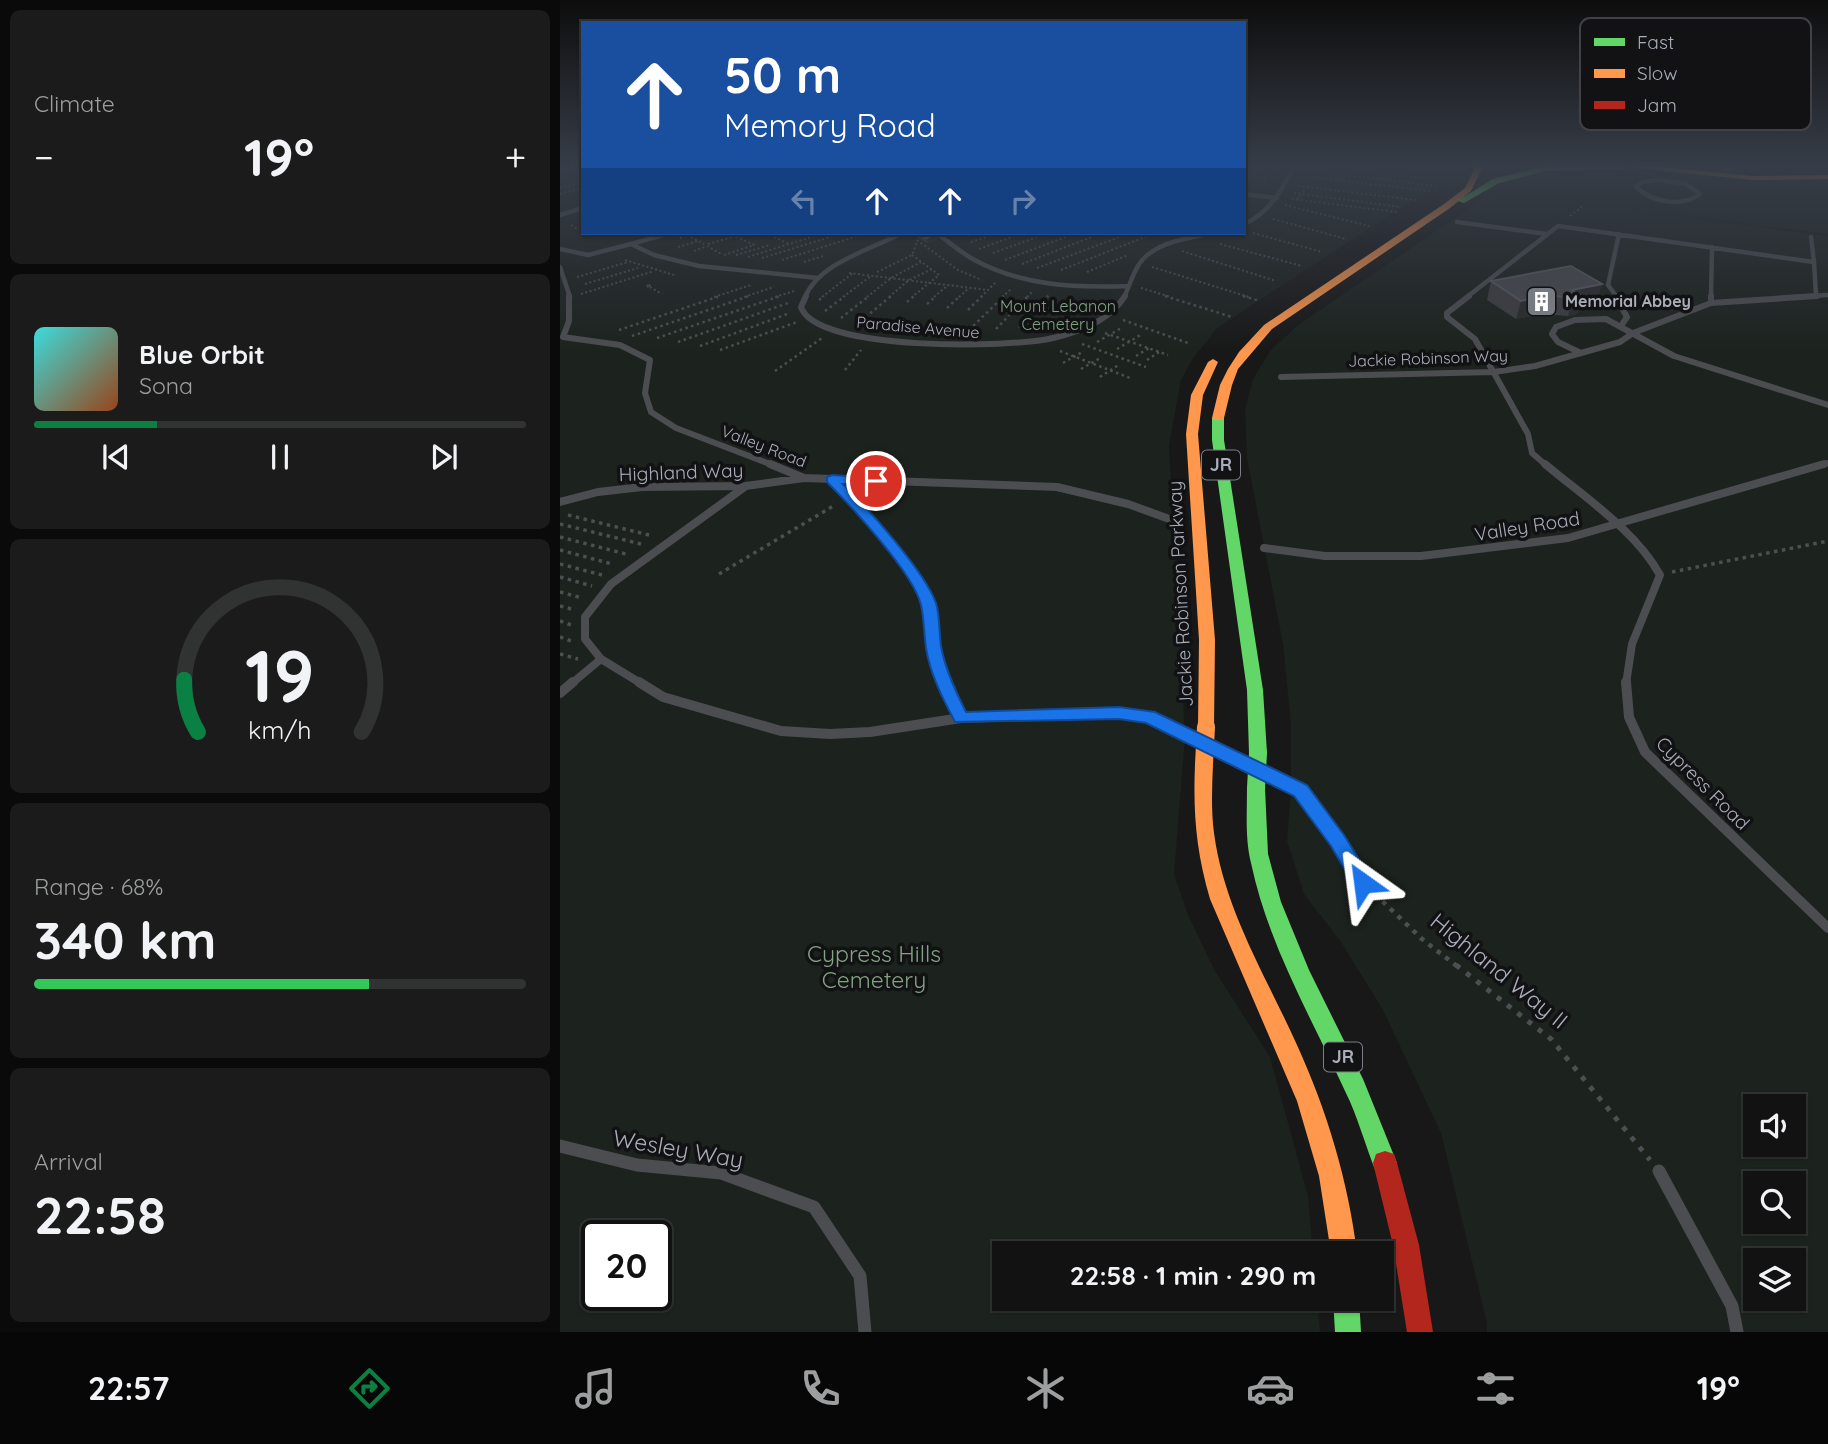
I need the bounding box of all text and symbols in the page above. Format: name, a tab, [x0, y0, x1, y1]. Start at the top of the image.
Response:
legend	[1580, 18, 1811, 130]
text: Fast	[1637, 30, 1674, 54]
text: 50 m	[724, 44, 841, 105]
icon: ahead	[609, 49, 700, 140]
text: Slow	[1637, 61, 1678, 85]
text: Climate	[34, 89, 115, 118]
text: Jam	[1637, 93, 1677, 117]
text: Memory Road	[724, 105, 936, 145]
text: 19°	[244, 124, 314, 189]
text: −	[34, 133, 54, 181]
text: +	[505, 133, 526, 181]
icon: left	[785, 182, 823, 220]
icon: ahead	[858, 182, 896, 220]
icon: ahead	[931, 182, 969, 220]
icon: right	[1004, 182, 1042, 220]
building icon: Memorial Abbey	[1525, 284, 1559, 318]
place label: Memorial Abbey	[1565, 291, 1691, 311]
park label: Mount Lebanon Cemetery	[1000, 296, 1116, 334]
street label: Paradise Avenue	[856, 312, 980, 342]
text: Blue Orbit	[139, 338, 265, 371]
street label: Jackie Robinson Way	[1348, 345, 1508, 371]
text: Sona	[139, 371, 193, 400]
street label: Valley Road	[719, 421, 809, 471]
icon: previous	[97, 438, 135, 476]
icon: pause	[261, 438, 299, 476]
icon: next	[425, 438, 463, 476]
road number: JR	[1202, 450, 1240, 480]
pin	[846, 451, 906, 511]
street label: Highland Way	[618, 458, 744, 486]
icon: arrive	[857, 462, 895, 500]
street label: Jackie Robinson Parkway	[1162, 480, 1198, 708]
street label: Valley Road	[1473, 506, 1581, 546]
text: 19	[245, 629, 315, 720]
text: km/h	[248, 714, 312, 745]
street label: Cypress Road	[1651, 731, 1755, 835]
position arrow	[1326, 846, 1400, 920]
text: Range · 68%	[34, 872, 163, 901]
street label: Highland Way II	[1425, 906, 1574, 1035]
text: 340 km	[34, 907, 217, 972]
park label: Cypress Hills Cemetery	[807, 939, 941, 994]
road number: JR	[1324, 1042, 1362, 1072]
map controls	[1743, 1094, 1806, 1311]
button: sound	[1743, 1094, 1806, 1157]
street label: Wesley Way	[611, 1123, 746, 1174]
text: Arrival	[34, 1147, 103, 1176]
button: search	[1743, 1171, 1806, 1234]
text: 22:58	[34, 1182, 166, 1247]
speed limit sign: 20	[581, 1220, 672, 1311]
button: layers	[1743, 1248, 1806, 1311]
text: 22:58 · 1 min · 290 m	[1070, 1259, 1316, 1292]
icon: directions	[345, 1364, 394, 1413]
icon: music	[571, 1364, 620, 1413]
icon: phone	[796, 1364, 845, 1413]
icon: climate	[1021, 1364, 1070, 1413]
icon: car	[1246, 1364, 1295, 1413]
icon: filters	[1471, 1364, 1520, 1413]
text: 22:57	[88, 1368, 169, 1408]
text: 19°	[1697, 1368, 1740, 1408]

